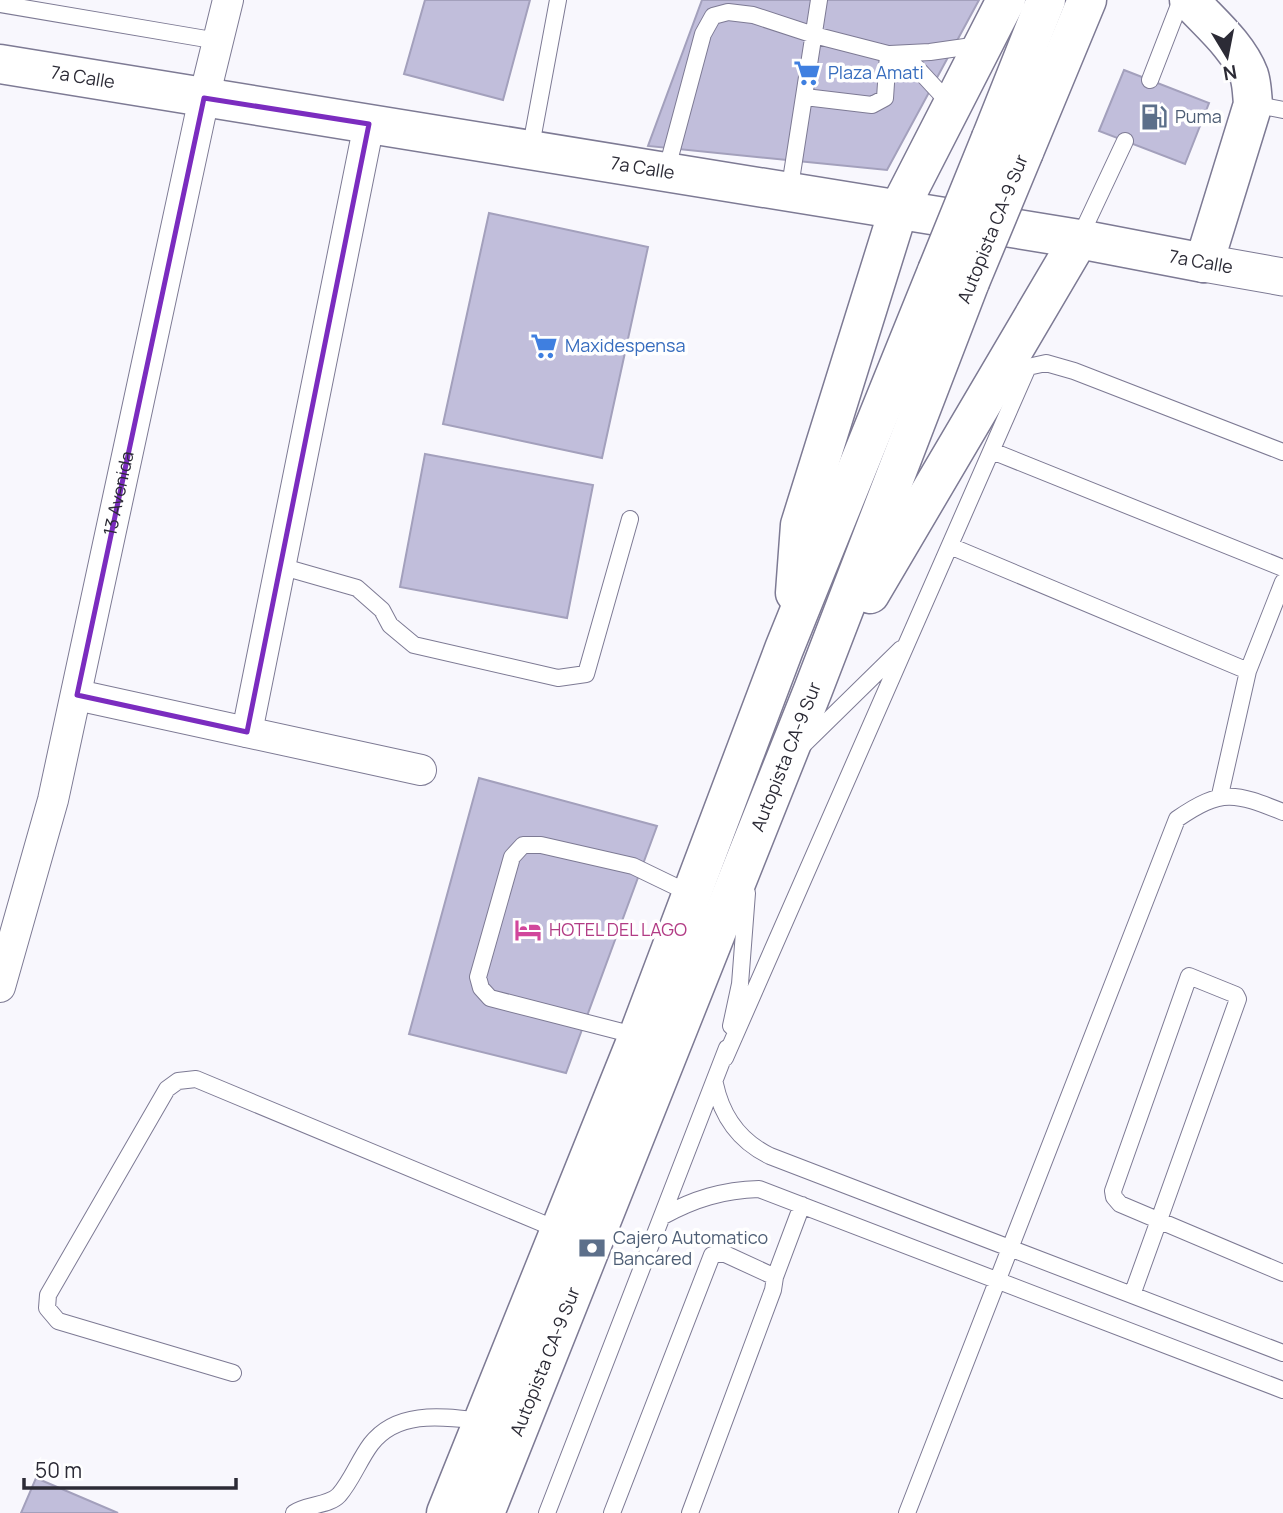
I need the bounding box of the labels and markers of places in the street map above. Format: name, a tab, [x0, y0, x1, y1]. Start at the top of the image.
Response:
supermarket icon: Plaza Amati	[792, 58, 822, 88]
place label: Plaza Amati	[828, 60, 924, 84]
fuel station icon: Puma	[1139, 102, 1169, 132]
place label: Puma	[1175, 104, 1222, 128]
supermarket icon: Maxidespensa	[529, 331, 559, 361]
place label: Maxidespensa	[565, 333, 686, 357]
hotel icon: HOTEL DEL LAGO	[513, 915, 543, 945]
place label: HOTEL DEL LAGO	[549, 917, 687, 941]
place label: Cajero Automatico Bancared	[613, 1225, 768, 1270]
bank icon: Cajero Automatico Bancared	[577, 1233, 607, 1263]

